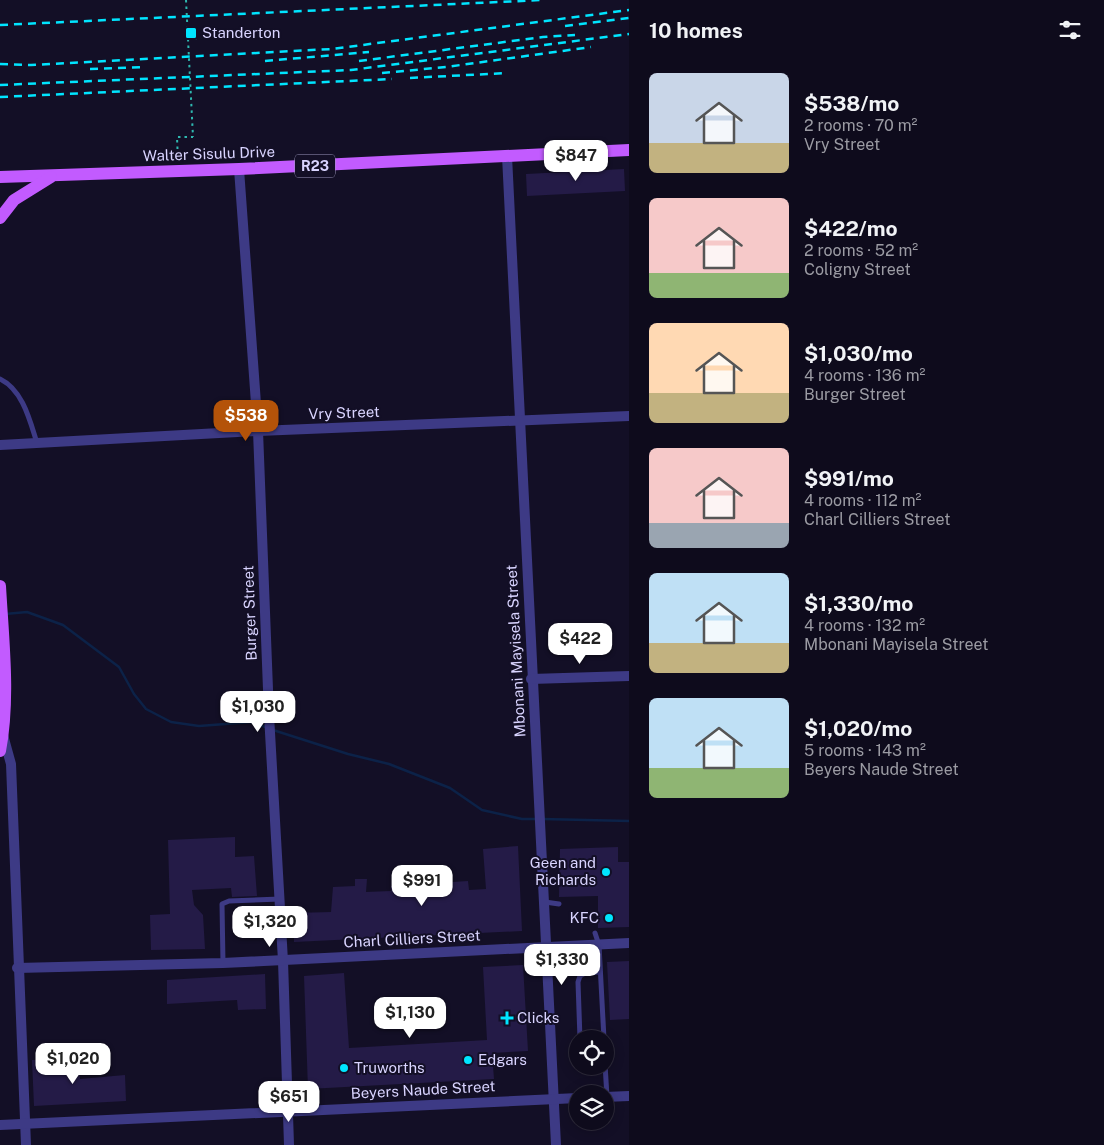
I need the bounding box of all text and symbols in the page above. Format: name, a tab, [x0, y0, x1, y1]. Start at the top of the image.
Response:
icon: filters	[1056, 16, 1084, 44]
text: 10 homes	[649, 18, 743, 43]
place label: Standerton	[202, 24, 280, 41]
marker: Standerton	[184, 26, 198, 40]
text: $538/mo	[804, 91, 899, 116]
icon: home	[689, 93, 749, 153]
text: 2 rooms · 70 m²	[804, 116, 917, 135]
text: Vry Street	[804, 135, 880, 154]
pin: $847	[546, 140, 606, 182]
street label: Walter Sisulu Drive	[143, 143, 275, 164]
text: $847	[555, 146, 597, 165]
road number: R23	[295, 154, 335, 178]
text: $422/mo	[804, 216, 898, 241]
icon: home	[689, 218, 749, 278]
text: 2 rooms · 52 m²	[804, 241, 918, 260]
text: Coligny Street	[804, 260, 911, 279]
text: $1,030/mo	[804, 341, 913, 366]
icon: home	[689, 343, 749, 403]
text: 4 rooms · 136 m²	[804, 366, 925, 385]
text: Burger Street	[804, 385, 906, 404]
pin: $538	[216, 400, 276, 442]
street label: Vry Street	[308, 403, 380, 422]
text: $538	[224, 406, 268, 425]
text: $991/mo	[804, 466, 894, 491]
icon: home	[689, 468, 749, 528]
text: 4 rooms · 112 m²	[804, 491, 921, 510]
text: Charl Cilliers Street	[804, 510, 950, 529]
street label: Mbonani Mayisela Street	[502, 564, 529, 738]
street label: Burger Street	[239, 565, 260, 661]
text: $1,330/mo	[804, 591, 913, 616]
icon: home	[689, 593, 749, 653]
text: 4 rooms · 132 m²	[804, 616, 925, 635]
pin: $422	[550, 622, 610, 665]
text: $422	[559, 629, 601, 648]
text: Mbonani Mayisela Street	[804, 635, 989, 654]
pin: $1,030	[217, 690, 299, 733]
text: $1,030	[231, 697, 285, 716]
text: $1,020/mo	[804, 716, 912, 741]
icon: home	[689, 718, 749, 778]
text: 5 rooms · 143 m²	[804, 741, 926, 760]
text: Beyers Naude Street	[804, 760, 959, 779]
place label: Geen and Richards	[530, 854, 596, 888]
pin: $991	[392, 864, 452, 907]
marker: Geen and Richards	[600, 866, 612, 878]
text: $991	[403, 871, 441, 890]
pin: $1,320	[229, 906, 311, 948]
place label: KFC	[570, 909, 599, 926]
text: $1,320	[243, 912, 297, 931]
marker: KFC	[603, 912, 615, 924]
street label: Charl Cilliers Street	[343, 926, 481, 951]
pin: $1,330	[521, 944, 603, 986]
text: $1,330	[535, 950, 589, 969]
pin: $1,130	[369, 996, 451, 1039]
text: $1,130	[385, 1003, 435, 1022]
place label: Clicks	[517, 1009, 559, 1026]
marker: Clicks	[501, 1012, 513, 1024]
map controls	[569, 1030, 614, 1130]
button: locate	[569, 1030, 614, 1075]
pin: $1,020	[32, 1042, 114, 1085]
text: $1,020	[47, 1049, 99, 1068]
place label: Edgars	[478, 1051, 527, 1068]
marker: Edgars	[462, 1054, 474, 1066]
place label: Truworths	[354, 1059, 425, 1076]
marker: Truworths	[338, 1062, 350, 1074]
street label: Beyers Naude Street	[350, 1077, 496, 1102]
pin: $651	[259, 1080, 319, 1123]
button: layers	[569, 1085, 614, 1130]
text: $651	[269, 1087, 309, 1106]

